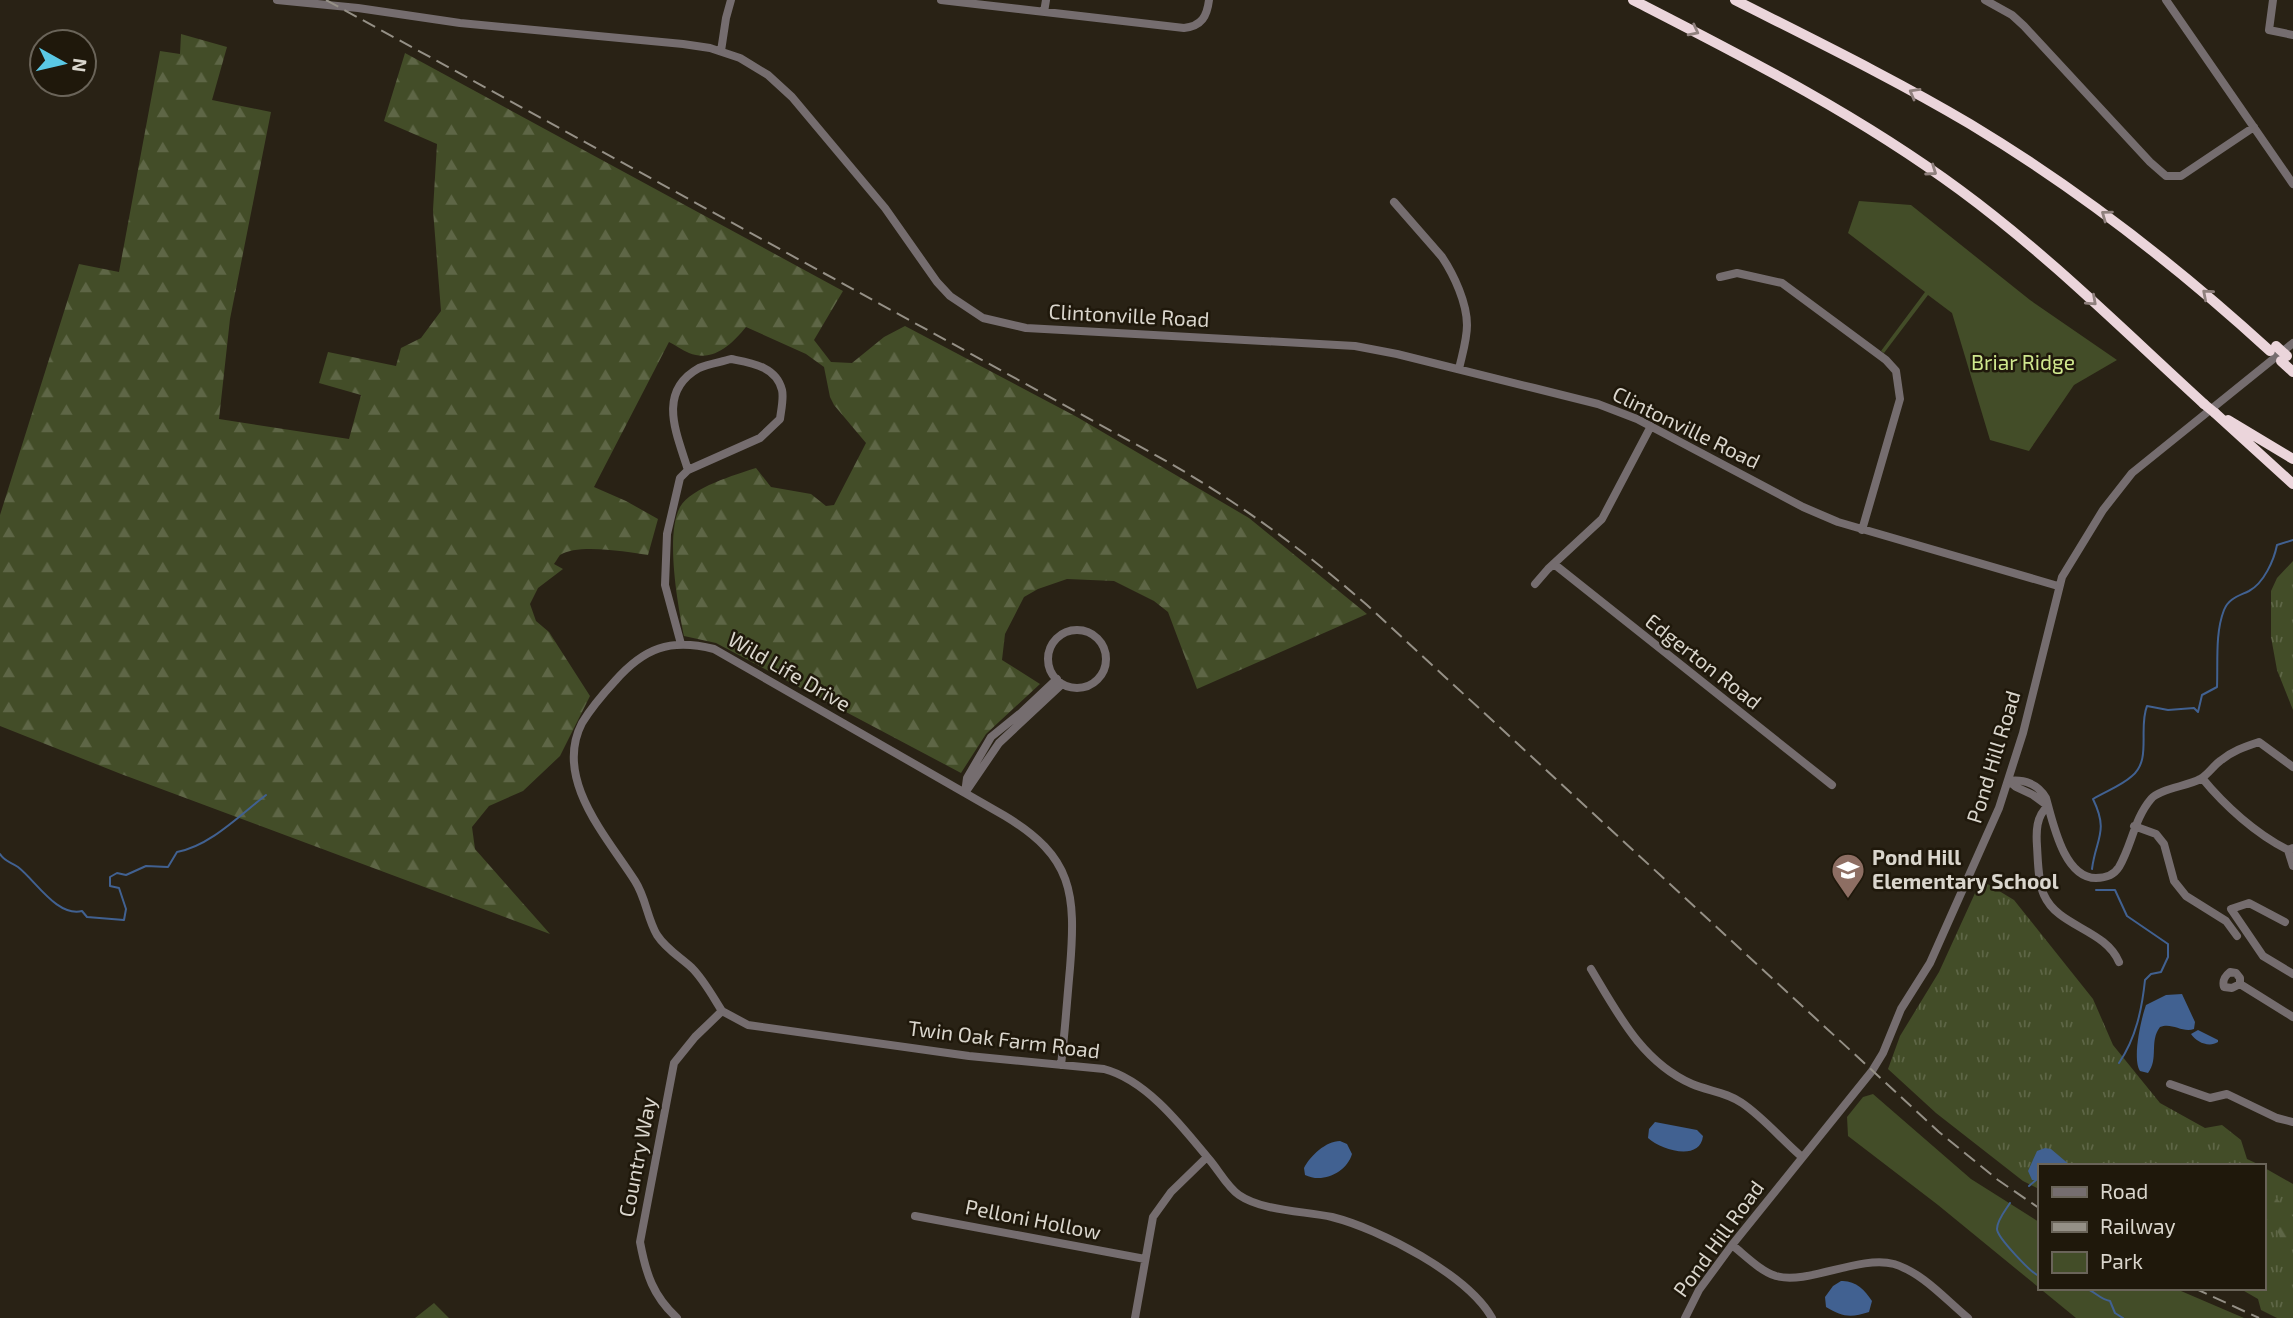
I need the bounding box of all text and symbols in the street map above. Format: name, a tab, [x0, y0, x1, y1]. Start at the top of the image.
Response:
one-way arrow	[1687, 23, 1699, 36]
north arrow	[28, 28, 98, 98]
text: N	[68, 57, 93, 74]
one-way arrow	[1909, 87, 1922, 101]
one-way arrow	[1924, 163, 1937, 175]
one-way arrow	[2101, 211, 2114, 223]
one-way arrow	[2202, 290, 2215, 302]
one-way arrow	[2084, 293, 2097, 306]
street label: Clintonville Road	[1048, 298, 1210, 331]
park label: Briar Ridge	[1971, 349, 2075, 374]
street label: Clintonville Road	[1609, 380, 1764, 473]
street label: Edgerton Road	[1641, 608, 1767, 714]
street label: Wild Life Drive	[724, 625, 856, 716]
street label: Pond Hill Road	[1961, 687, 2025, 826]
place label: Pond Hill Elementary School	[1872, 844, 2059, 894]
school or university icon: Pond Hill Elementary School	[1829, 851, 1867, 900]
street label: Twin Oak Farm Road	[907, 1014, 1102, 1063]
street label: Country Way	[613, 1095, 660, 1219]
legend	[2038, 1164, 2265, 1290]
street label: Pond Hill Road	[1667, 1175, 1768, 1301]
text: Road	[2100, 1178, 2148, 1203]
street label: Pelloni Hollow	[963, 1193, 1103, 1244]
text: Railway	[2100, 1213, 2176, 1238]
text: Park	[2100, 1248, 2143, 1273]

